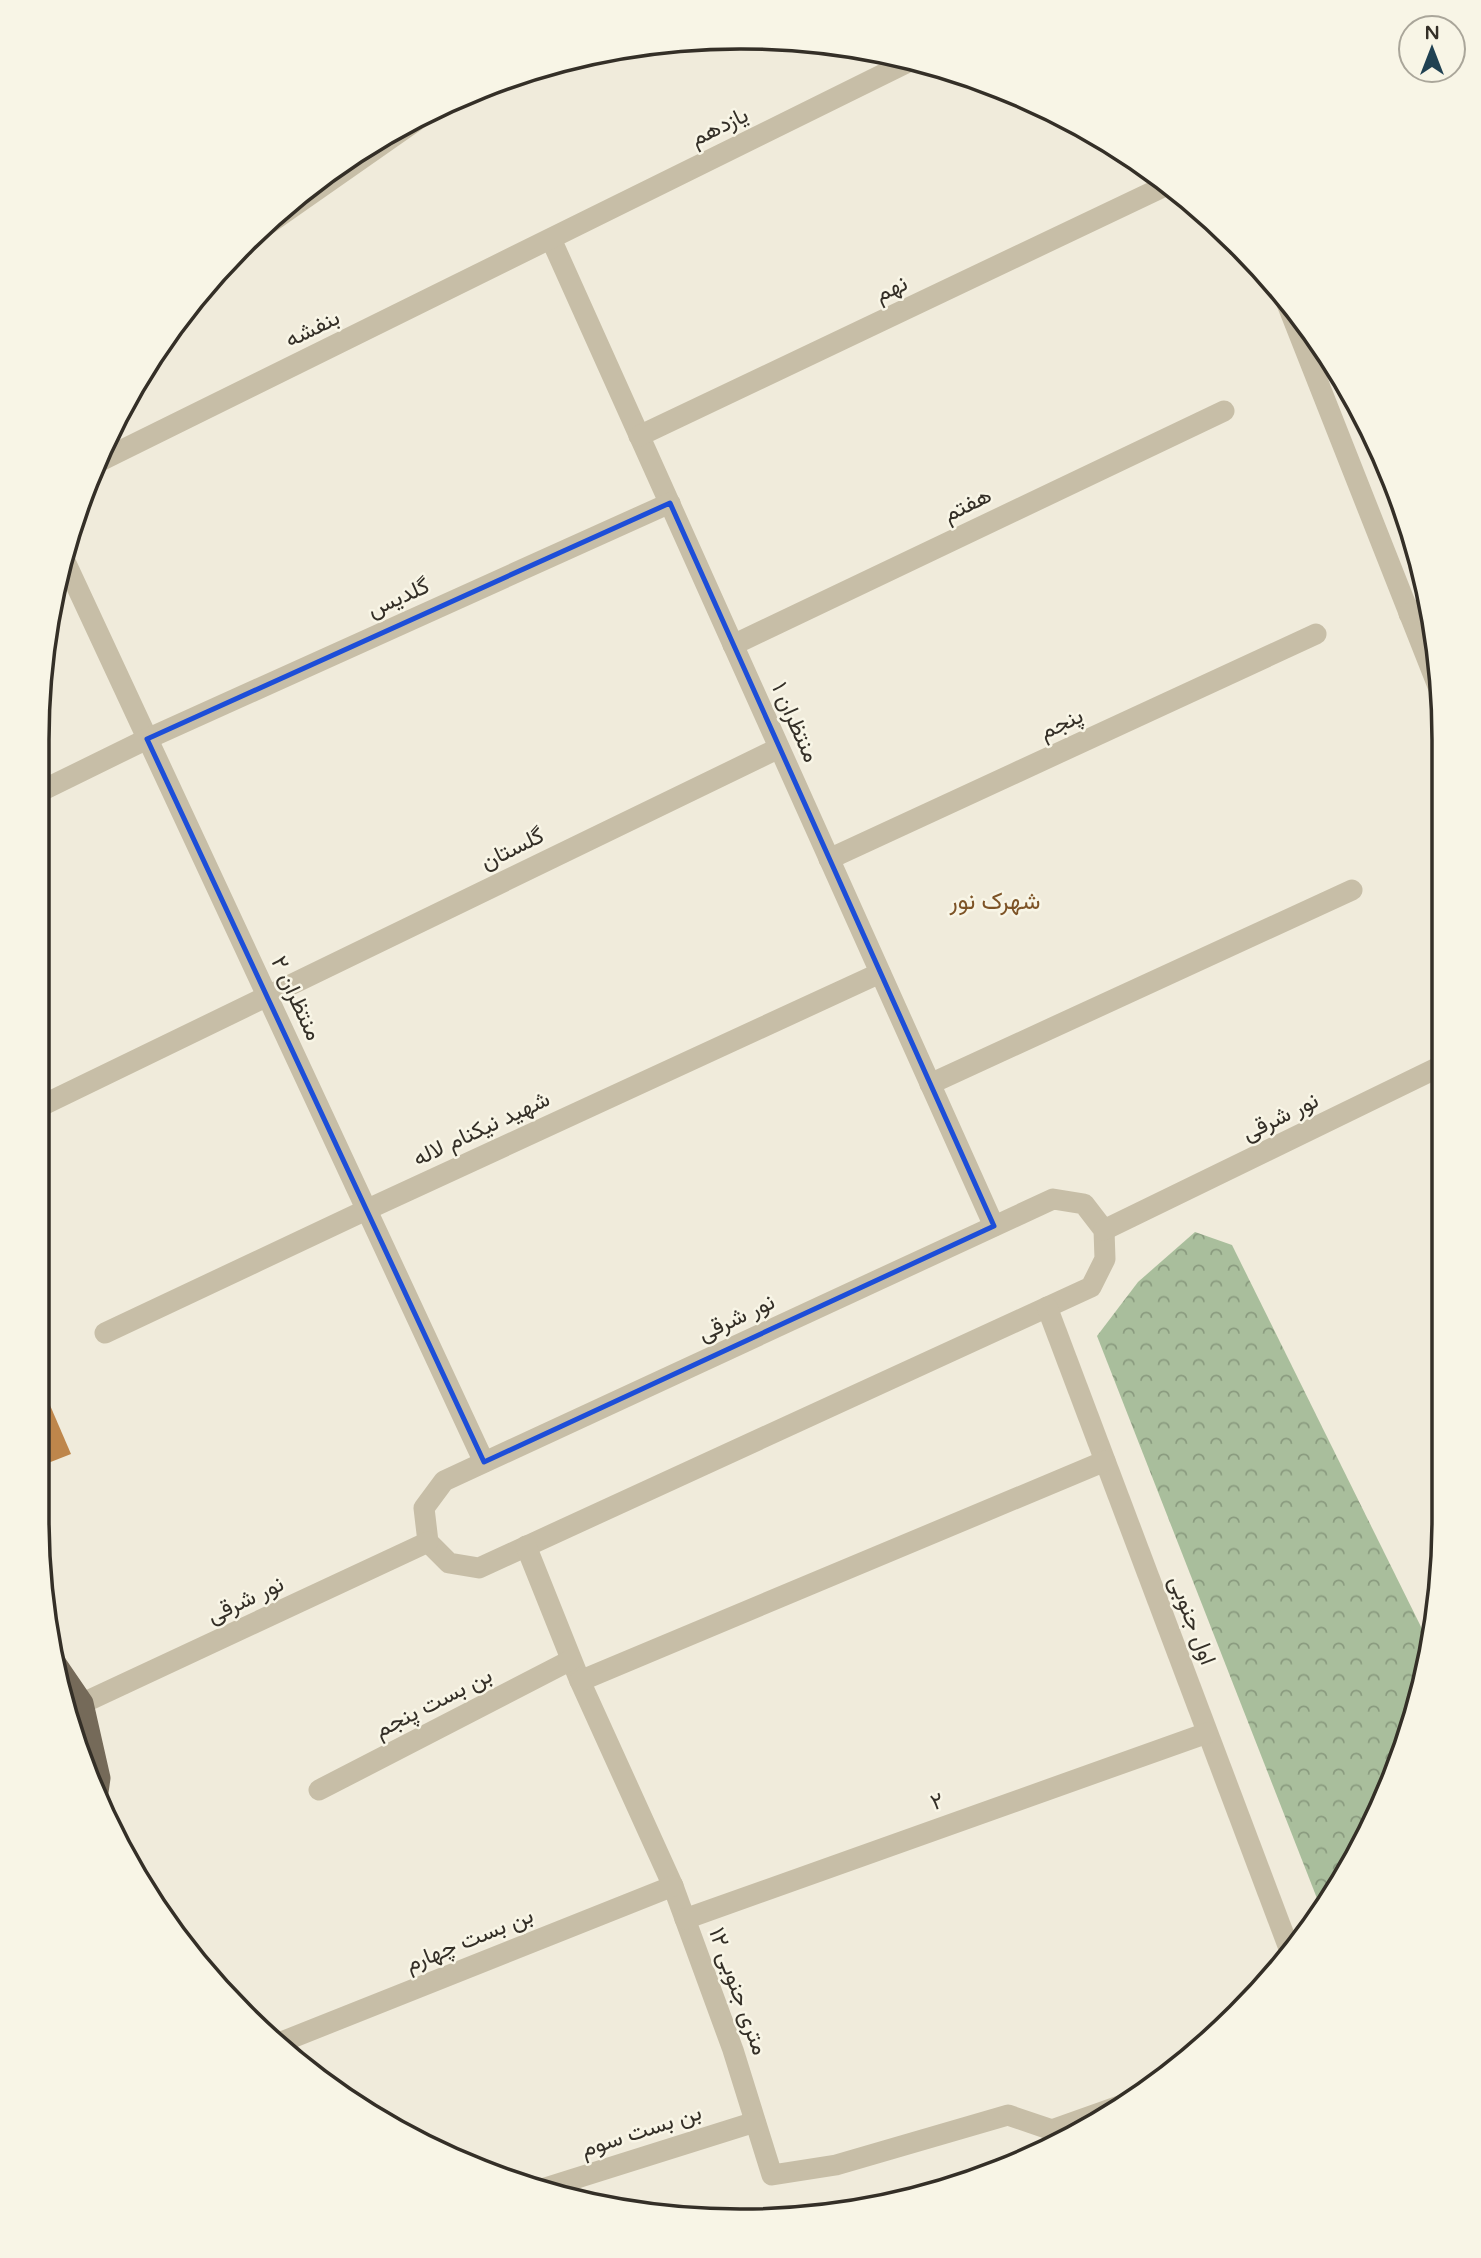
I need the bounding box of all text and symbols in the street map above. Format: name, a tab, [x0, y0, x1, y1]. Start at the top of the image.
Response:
north arrow	[1397, 14, 1467, 84]
text: N	[1424, 22, 1440, 44]
street label: یازدهم	[686, 101, 753, 153]
street label: نهم	[871, 269, 912, 308]
street label: بنفشه	[281, 304, 344, 354]
street label: هفتم	[939, 481, 996, 528]
street label: گلدیس	[363, 572, 434, 624]
street label: منتظران ۱	[765, 678, 825, 767]
street label: پنجم	[1035, 702, 1088, 747]
street label: گلستان	[476, 822, 549, 876]
district label: شهرک نور	[949, 887, 1040, 916]
street label: منتظران ۲	[264, 952, 328, 1045]
street label: شهید نیکنام لاله	[409, 1085, 554, 1173]
street label: نور شرقی	[1238, 1086, 1323, 1147]
street label: نور شرقی	[694, 1288, 779, 1348]
street label: نور شرقی	[203, 1570, 288, 1630]
street label: اول جنوبی	[1162, 1572, 1222, 1669]
street label: بن بست پنجم	[370, 1661, 497, 1745]
street label: ۲	[927, 1787, 948, 1817]
street label: بن بست چهارم	[401, 1902, 538, 1979]
street label: ۱۲ متری جنوبی	[702, 1924, 774, 2059]
street label: بن بست سوم	[578, 2098, 705, 2164]

